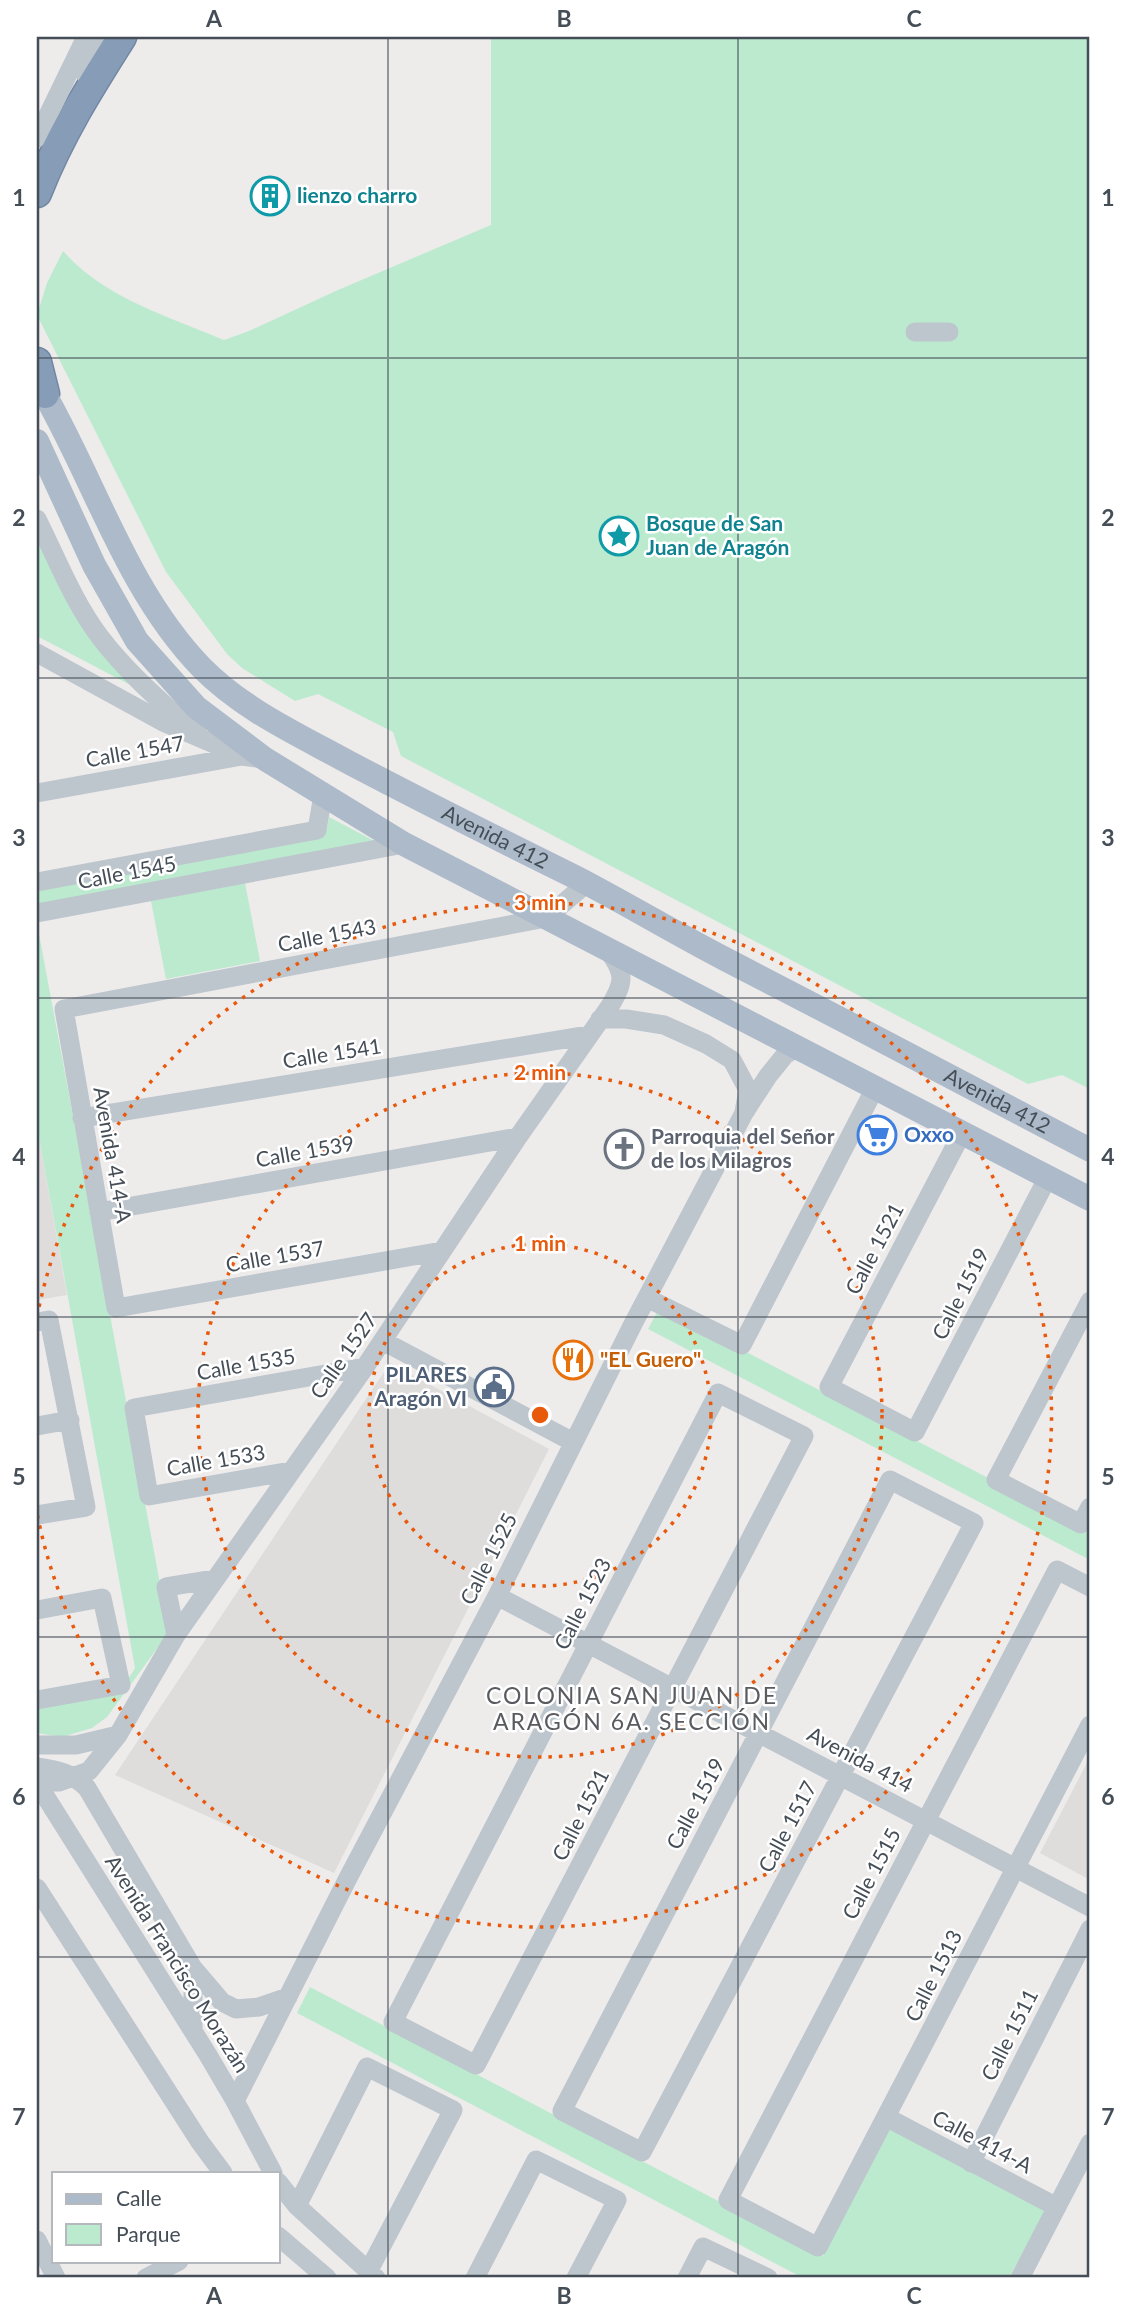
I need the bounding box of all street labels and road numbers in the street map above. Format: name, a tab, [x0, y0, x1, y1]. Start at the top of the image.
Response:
street label: Calle 1547	[84, 730, 186, 771]
street label: Avenida 412	[438, 799, 553, 873]
street label: Calle 1545	[75, 850, 178, 893]
street label: Calle 1543	[275, 913, 378, 956]
street label: Calle 1541	[281, 1032, 383, 1073]
street label: Avenida 412	[941, 1062, 1055, 1138]
street label: Avenida 414-A	[89, 1085, 138, 1226]
street label: Calle 1539	[254, 1130, 356, 1171]
street label: Calle 1521	[839, 1198, 908, 1298]
street label: Calle 1537	[224, 1235, 326, 1276]
street label: Calle 1519	[926, 1243, 993, 1343]
street label: Calle 1527	[304, 1307, 382, 1403]
street label: Calle 1535	[195, 1343, 297, 1384]
street label: Calle 1533	[165, 1439, 267, 1480]
street label: Calle 1525	[454, 1508, 521, 1608]
street label: Calle 1523	[548, 1553, 615, 1653]
street label: Avenida 414	[804, 1720, 918, 1797]
street label: Calle 1519	[660, 1753, 729, 1853]
street label: Calle 1521	[546, 1764, 613, 1864]
street label: Calle 1517	[752, 1776, 821, 1876]
street label: Calle 1515	[836, 1823, 905, 1923]
street label: Avenida Francisco Morazán	[101, 1850, 256, 2077]
street label: Calle 1513	[899, 1925, 966, 2025]
street label: Calle 1511	[975, 1984, 1042, 2084]
street label: Calle 414-A	[929, 2104, 1038, 2178]

